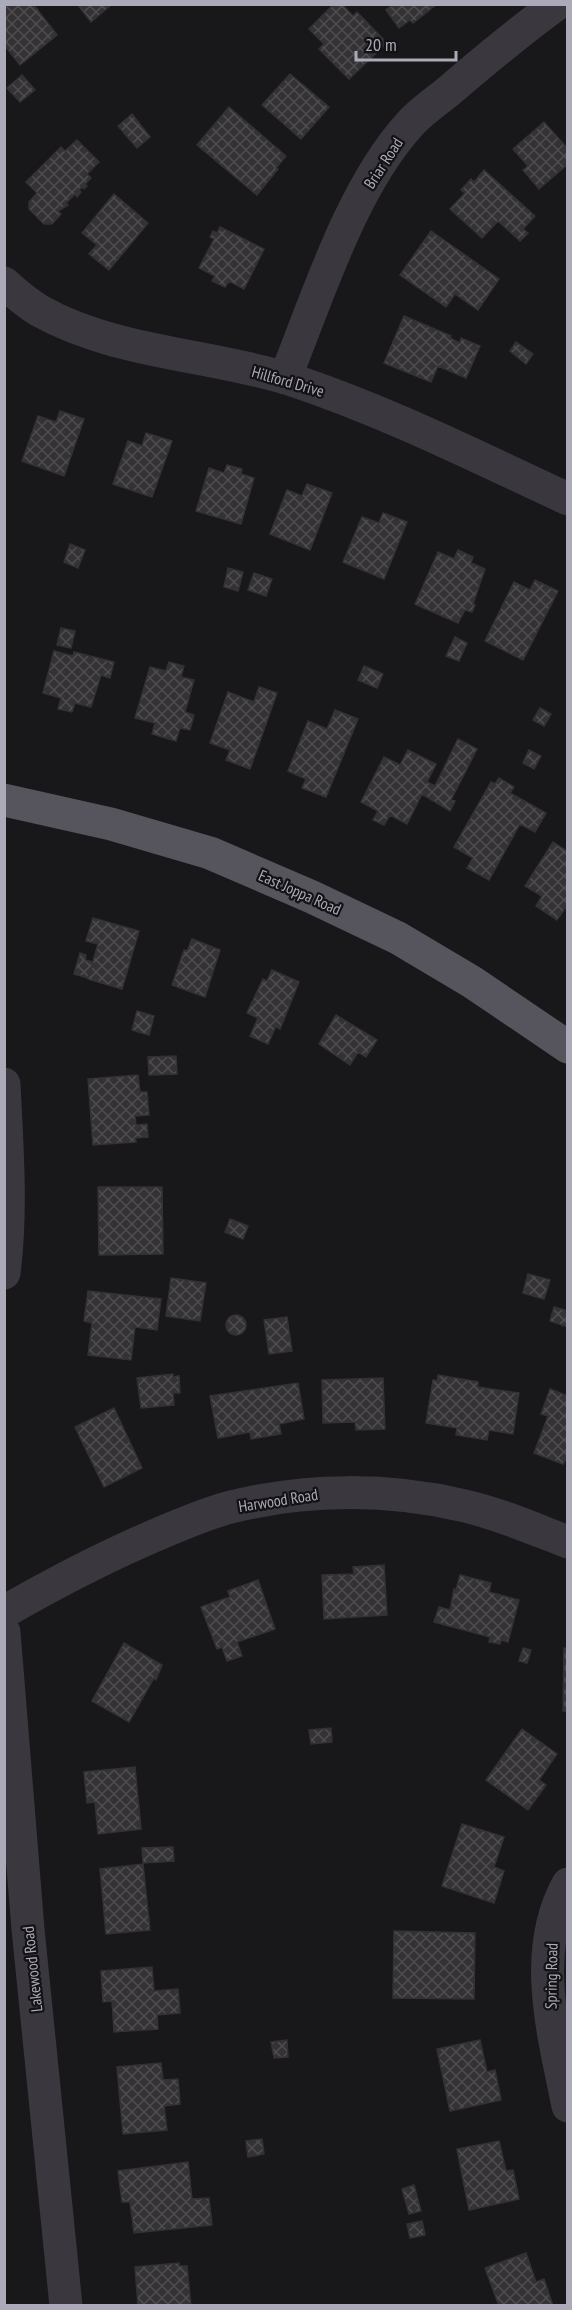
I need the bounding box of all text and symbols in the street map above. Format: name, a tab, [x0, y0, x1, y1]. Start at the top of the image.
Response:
scale bar	[356, 24, 456, 62]
text: 20 m	[365, 33, 397, 56]
street label: Briar Road	[359, 134, 407, 192]
street label: Hillford Drive	[250, 361, 326, 401]
street label: East Joppa Road	[256, 865, 344, 919]
street label: Harwood Road	[237, 1484, 319, 1516]
street label: Lakewood Road	[18, 1925, 46, 2013]
street label: Spring Road	[540, 1943, 562, 2009]

